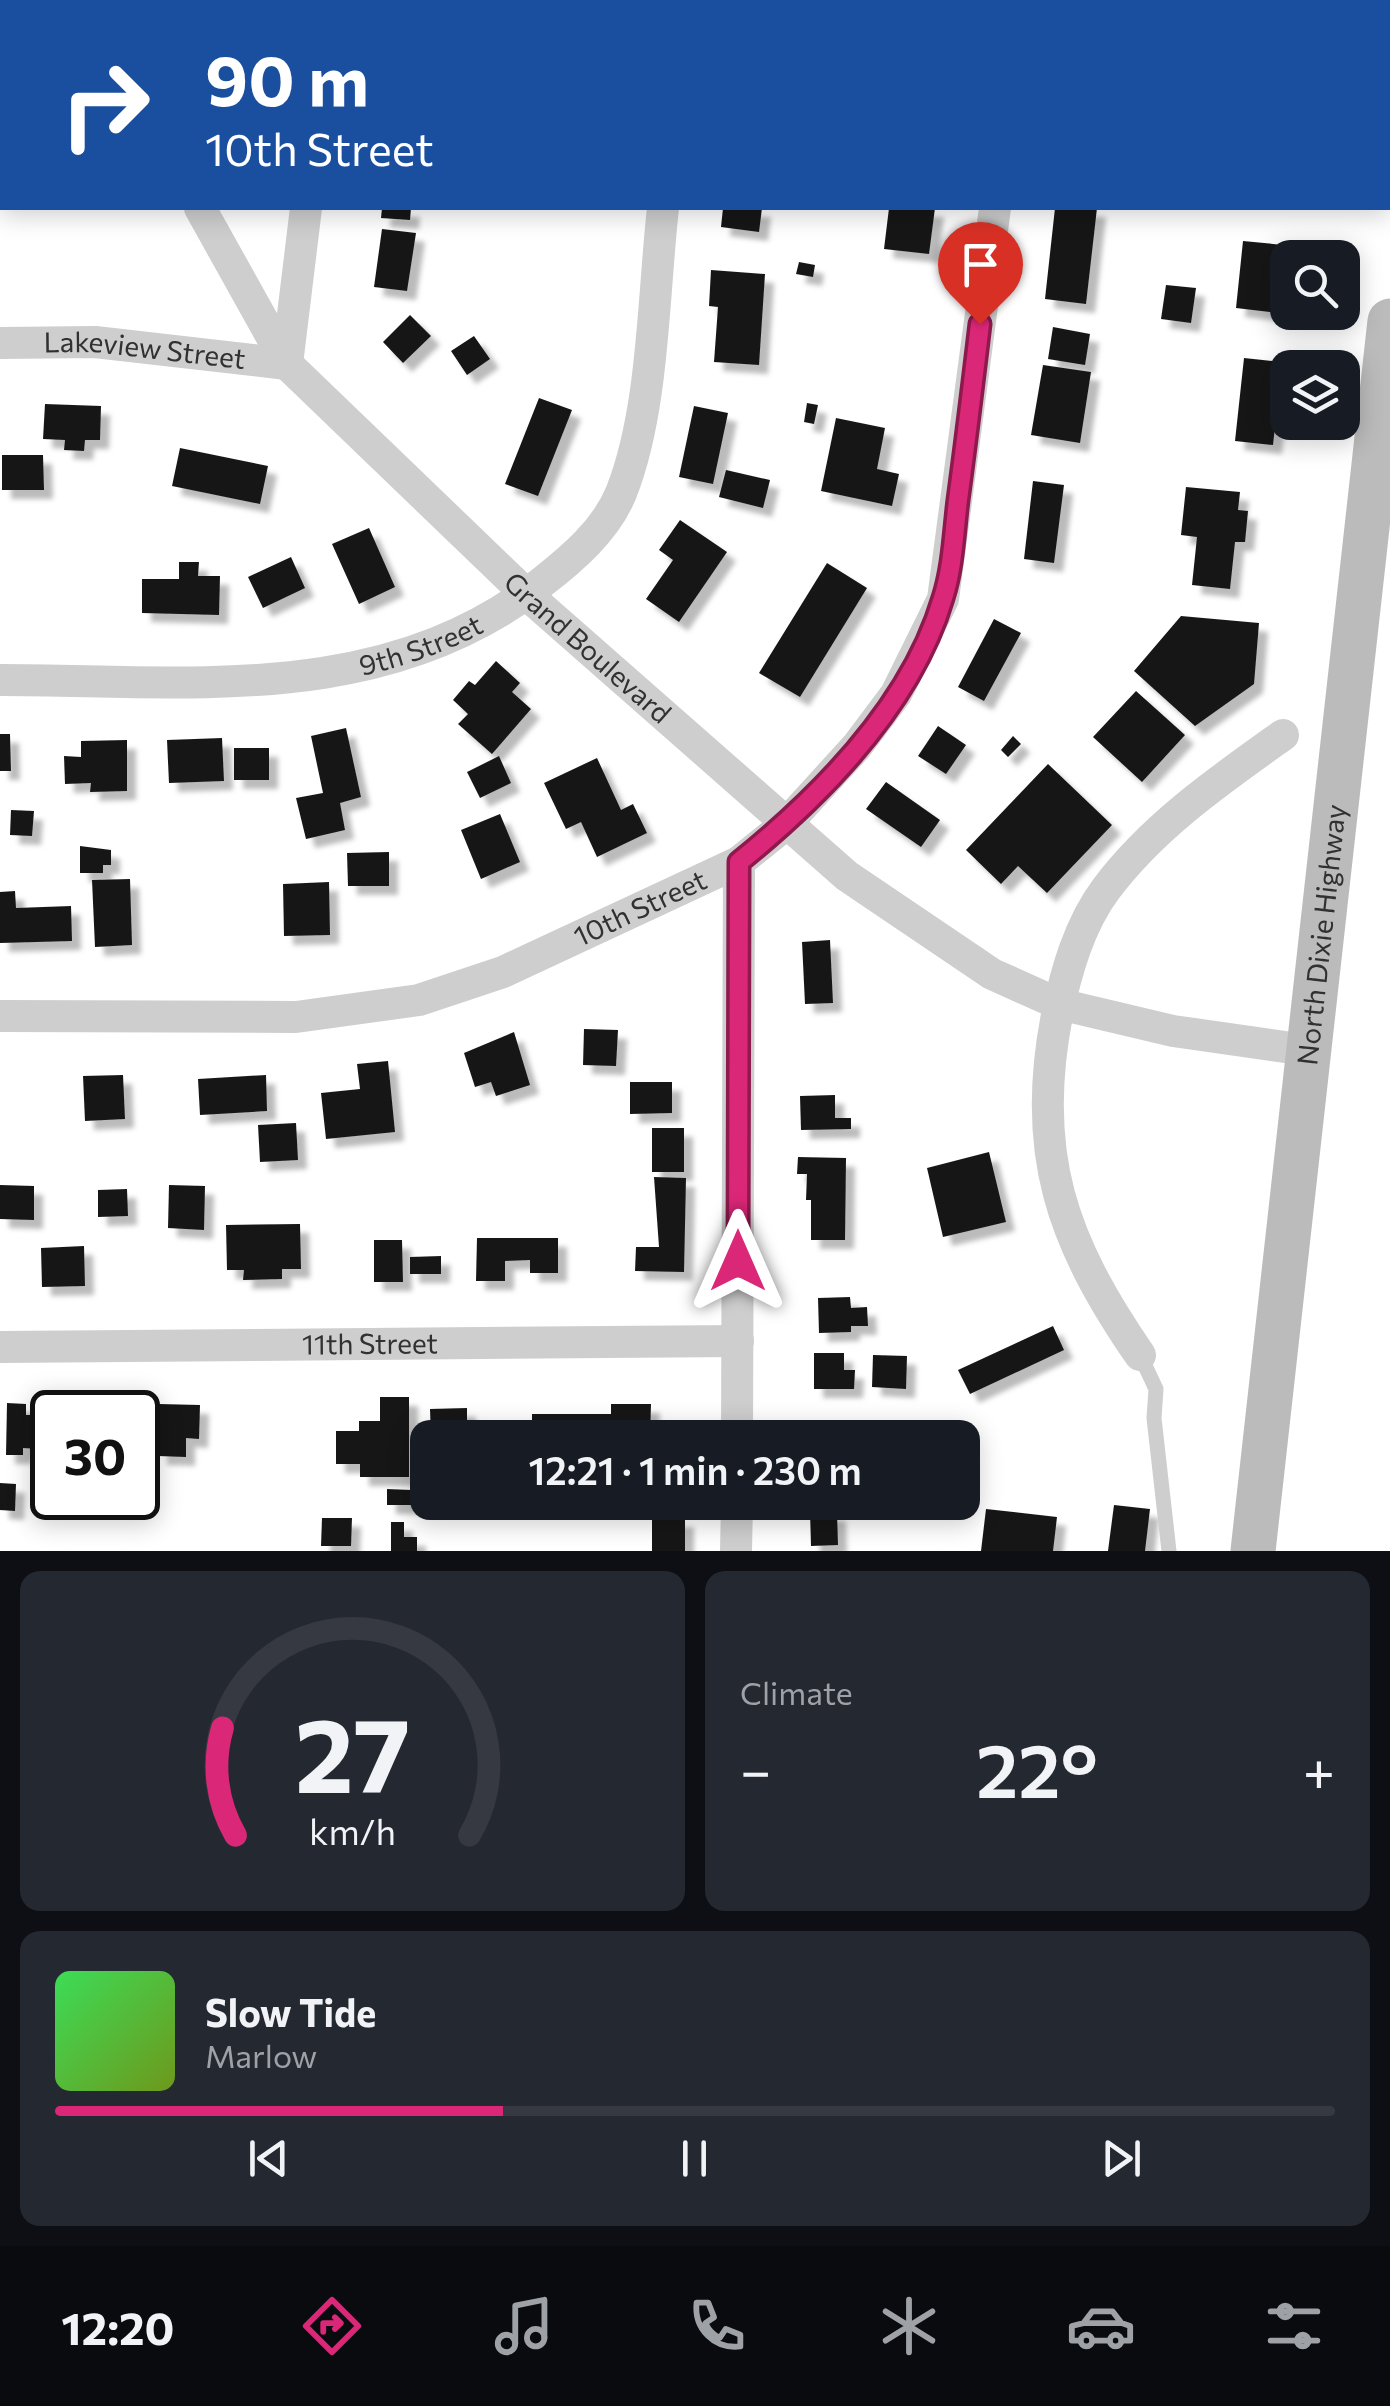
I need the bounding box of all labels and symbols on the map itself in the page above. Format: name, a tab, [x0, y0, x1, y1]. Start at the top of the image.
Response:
pin	[938, 222, 1023, 325]
street label: Lakeview Street	[43, 323, 247, 375]
street label: Grand Boulevard	[498, 564, 679, 730]
street label: 9th Street	[355, 607, 488, 682]
street label: North Dixie Highway	[1289, 803, 1352, 1067]
street label: 10th Street	[568, 862, 711, 953]
position arrow	[686, 1209, 790, 1313]
street label: 11th Street	[302, 1325, 438, 1361]
speed limit sign: 30	[30, 1390, 160, 1520]

